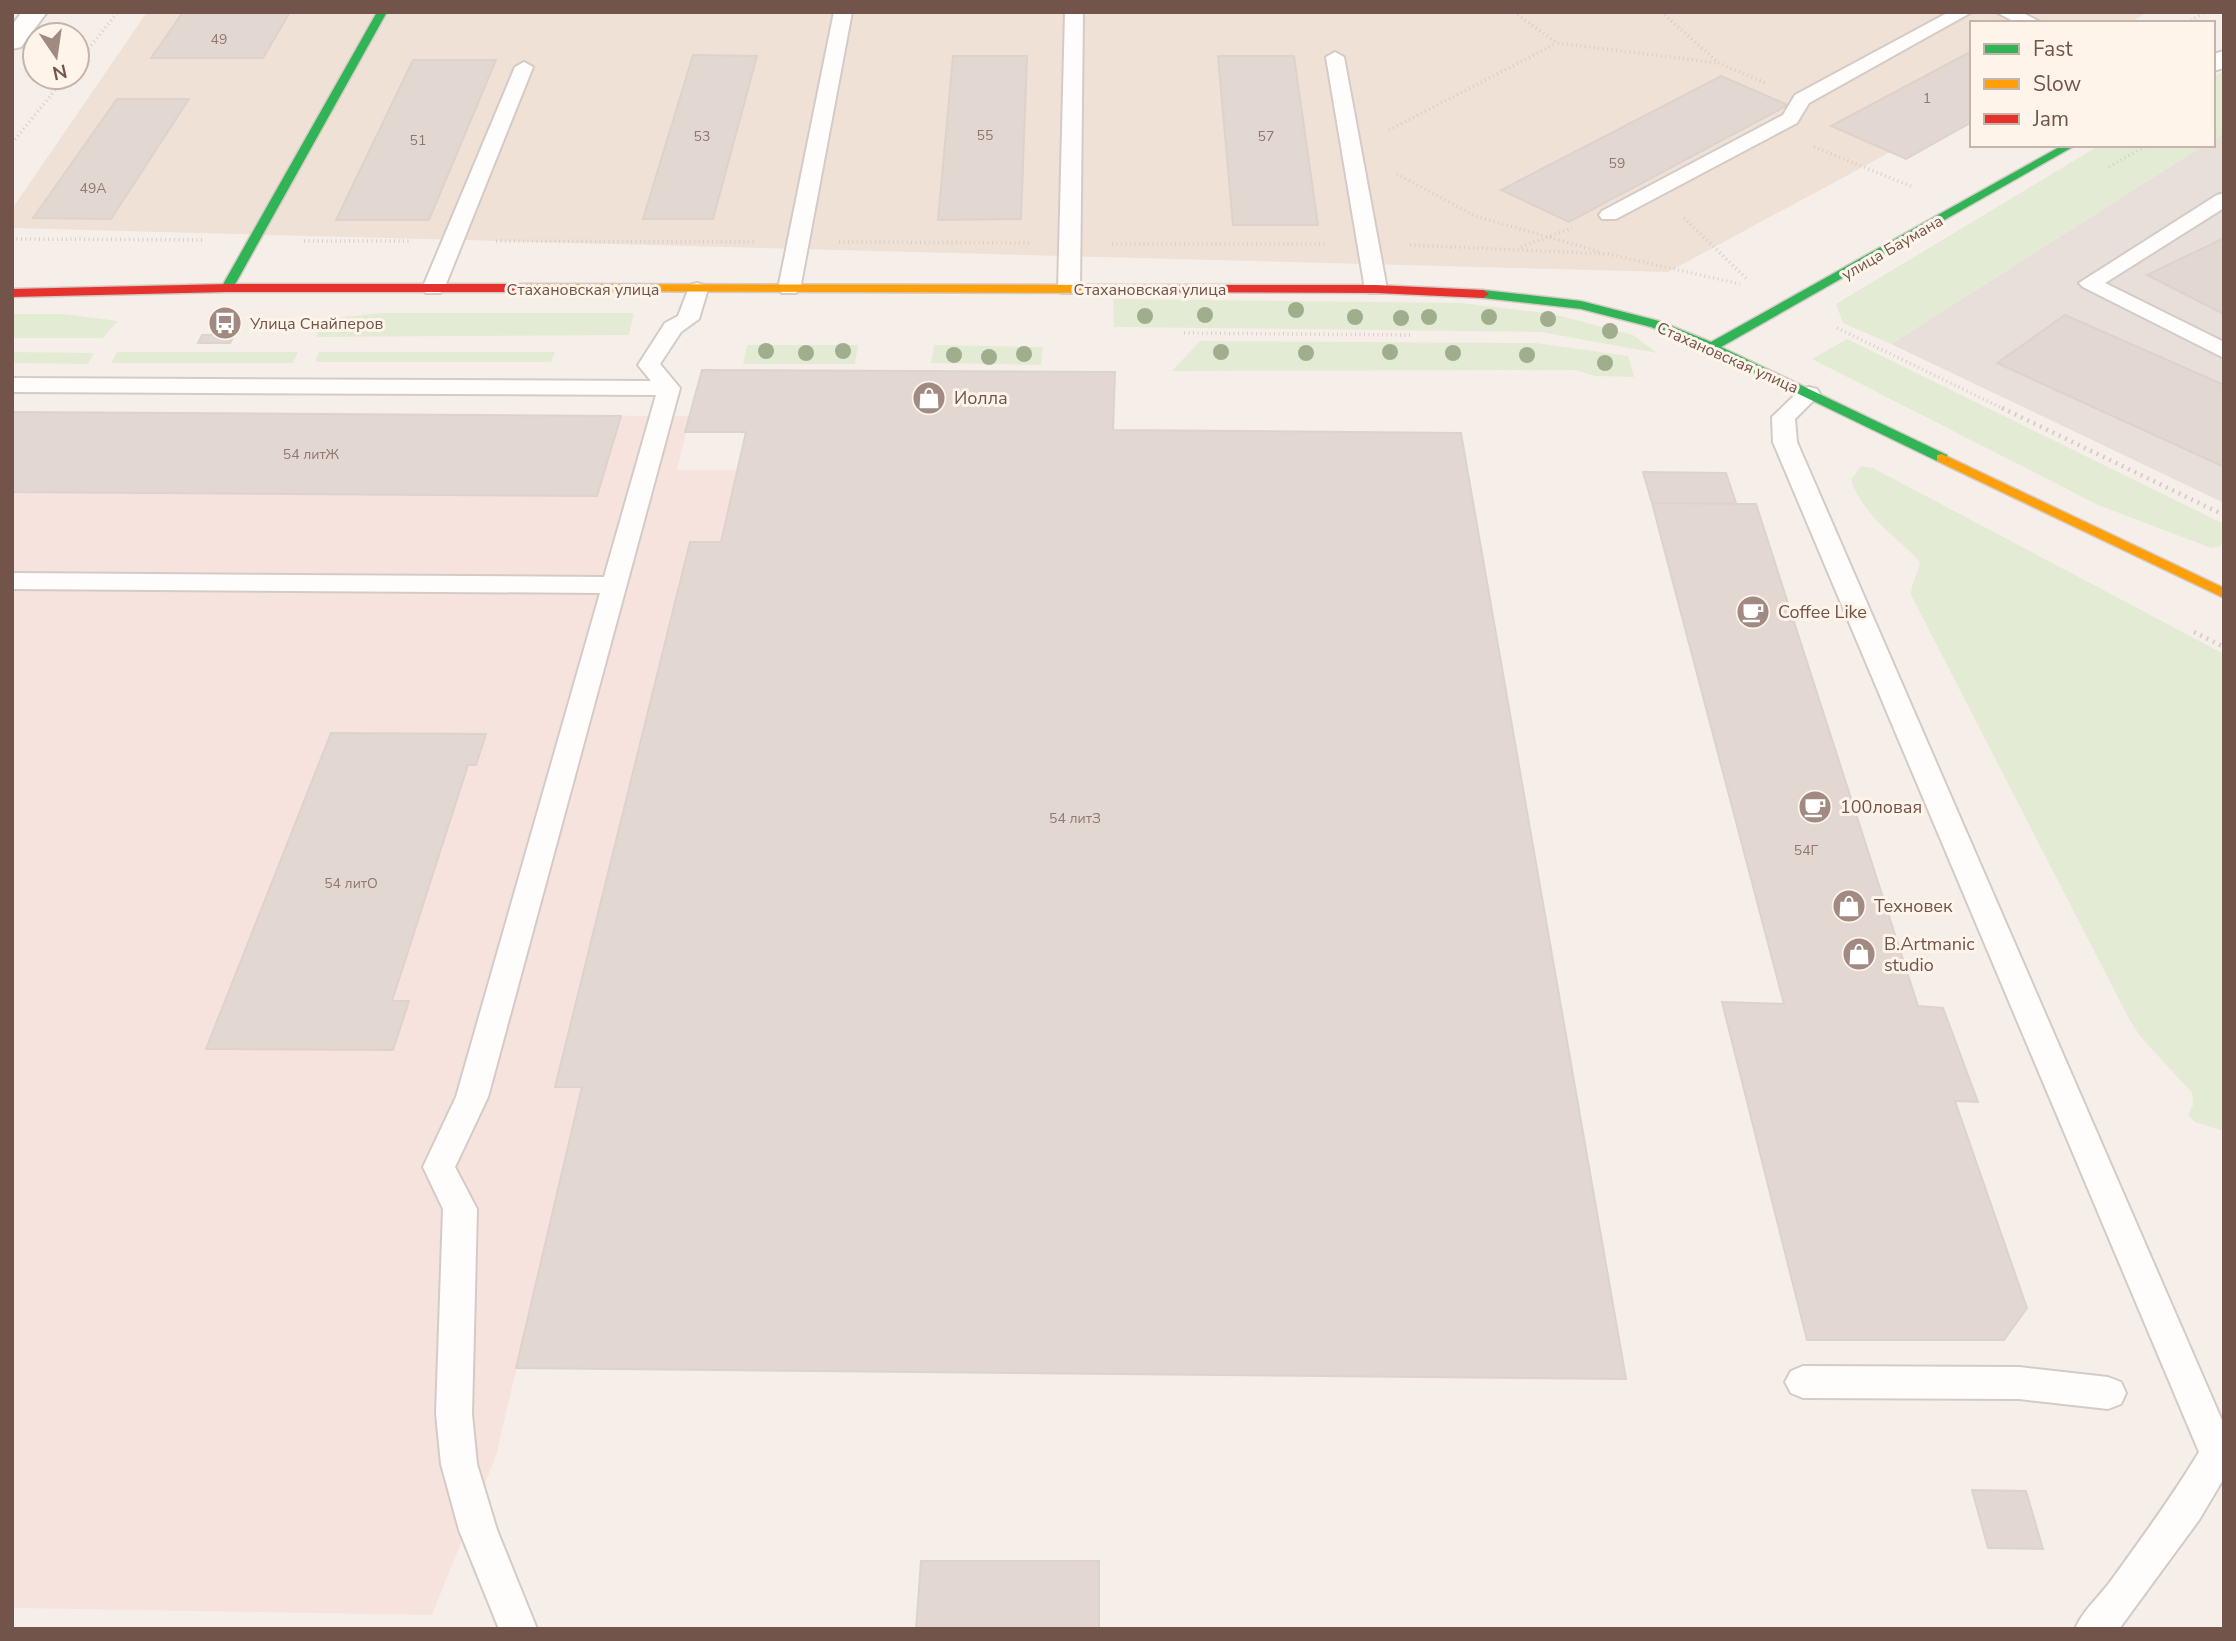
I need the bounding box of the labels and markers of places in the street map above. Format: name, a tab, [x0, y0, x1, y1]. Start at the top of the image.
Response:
bus stop icon: Улица Снайперов	[206, 304, 244, 342]
place label: Улица Снайперов	[249, 313, 384, 335]
shop icon: Иолла	[910, 379, 948, 417]
place label: Иолла	[954, 386, 1008, 410]
cafe icon: Coffee Like	[1734, 593, 1772, 631]
place label: Coffee Like	[1778, 600, 1867, 624]
cafe icon: 100ловая	[1796, 788, 1834, 826]
place label: 100ловая	[1840, 795, 1922, 819]
shop icon: Техновек	[1830, 887, 1868, 925]
place label: Техновек	[1874, 894, 1953, 918]
place label: B.Artmanic studio	[1884, 932, 1975, 977]
shop icon: B.Artmanic studio	[1840, 935, 1878, 973]

